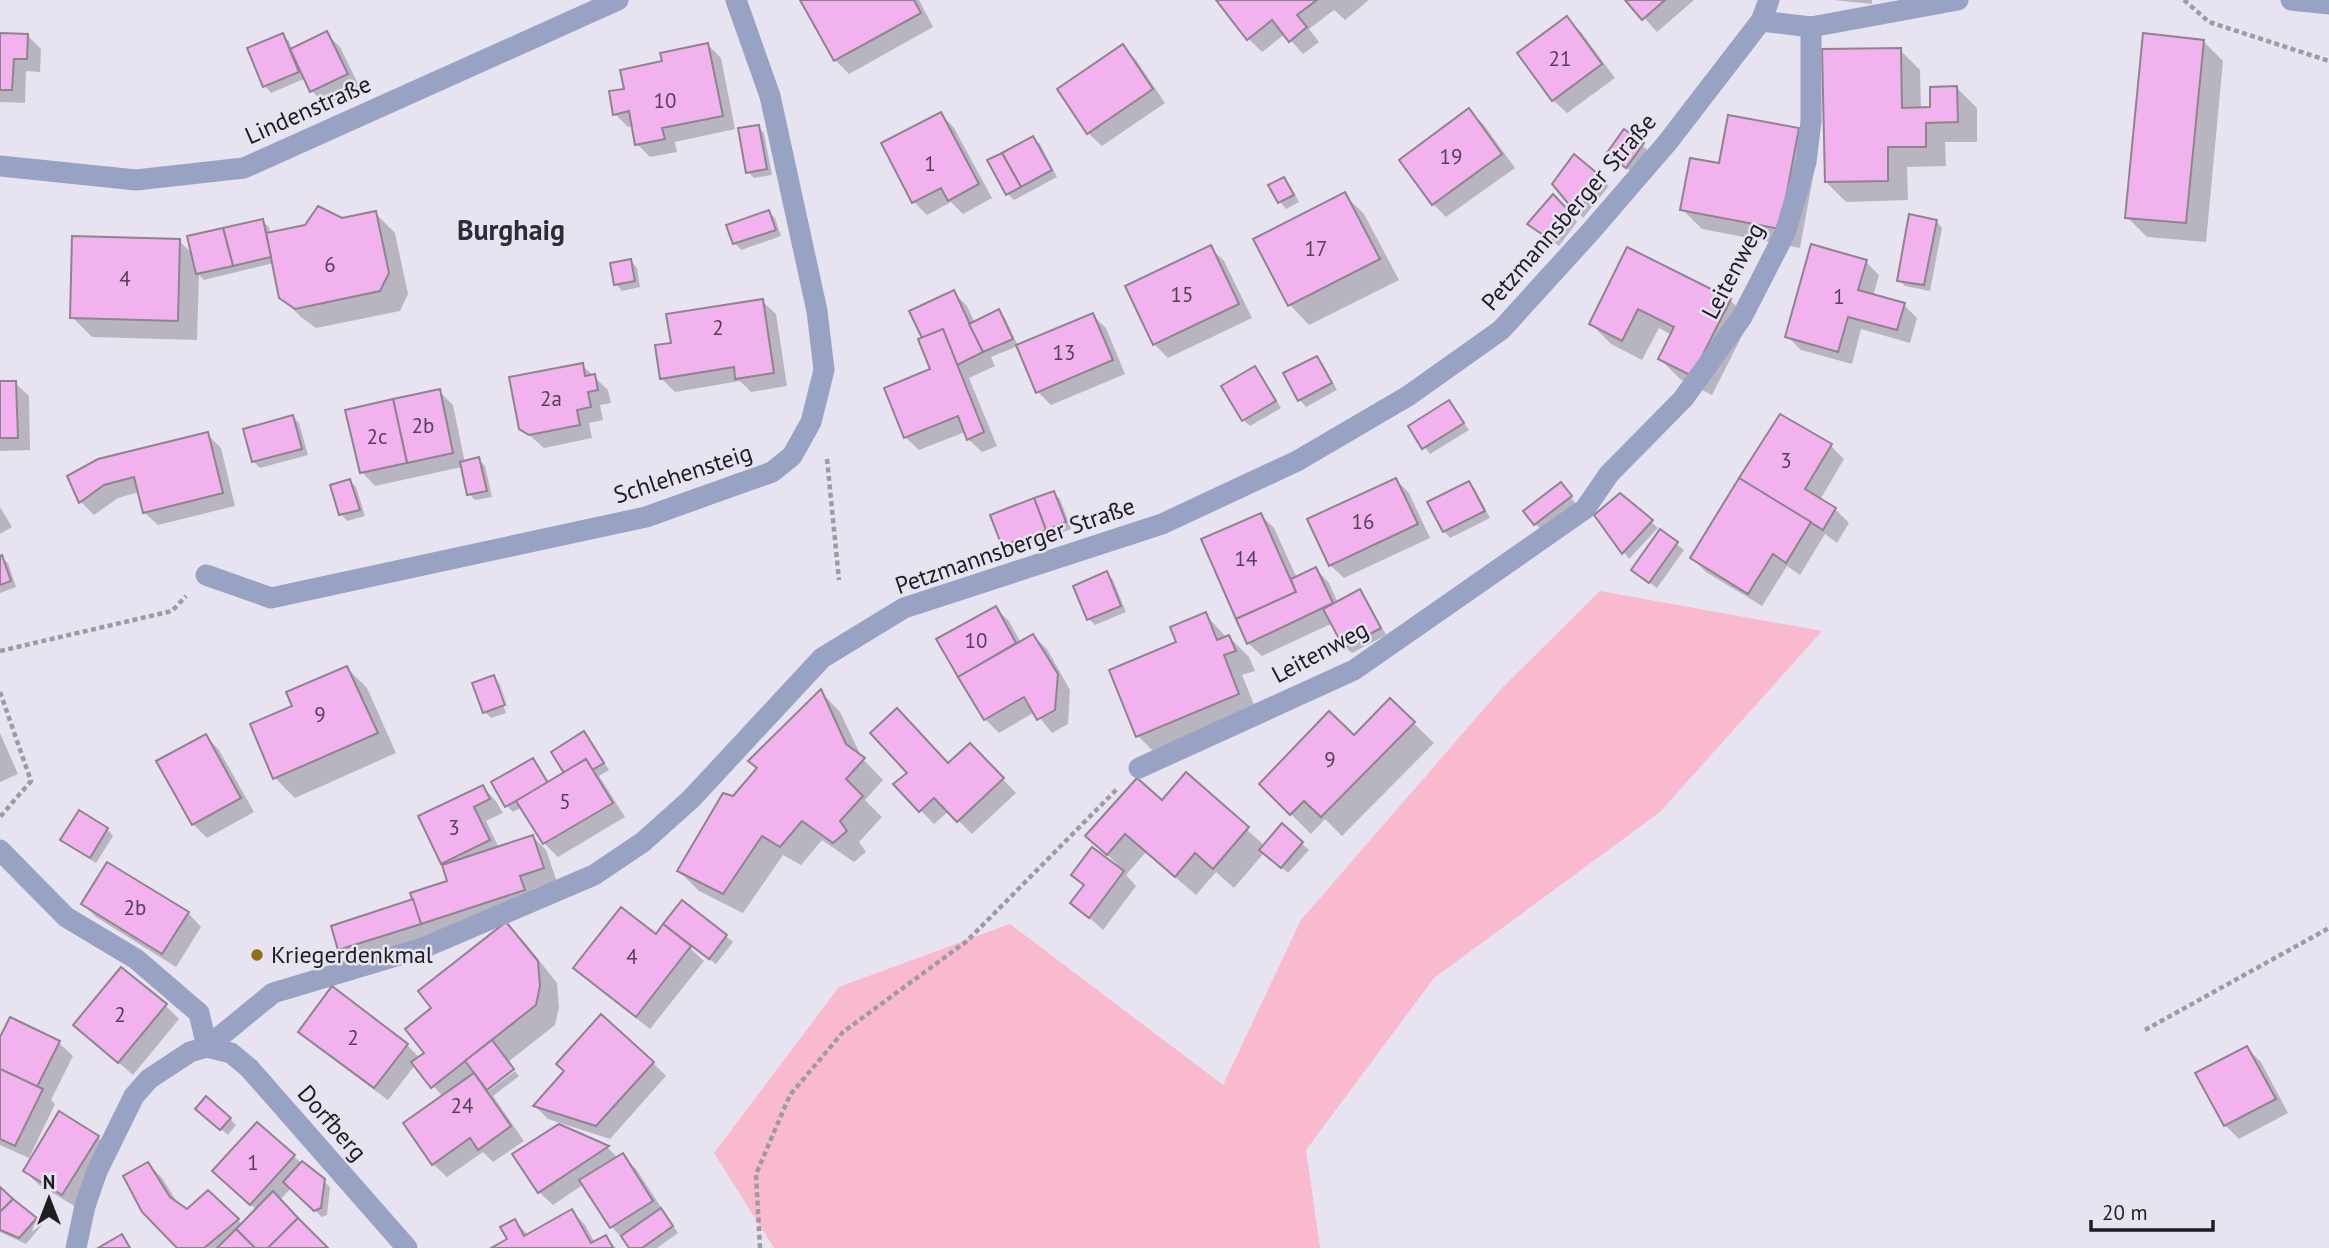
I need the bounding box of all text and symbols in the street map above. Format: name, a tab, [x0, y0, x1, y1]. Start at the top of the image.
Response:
house number: 21	[1549, 45, 1571, 72]
street label: Lindenstraße	[240, 68, 376, 151]
house number: 10	[654, 87, 676, 114]
street label: Petzmannsberger Straße	[1474, 107, 1663, 317]
house number: 19	[1440, 143, 1462, 170]
house number: 1	[924, 150, 936, 177]
district label: Burghaig	[457, 211, 565, 248]
street label: Leitenweg	[1694, 217, 1771, 324]
house number: 17	[1305, 235, 1327, 262]
house number: 6	[324, 251, 336, 278]
house number: 4	[119, 265, 131, 292]
house number: 15	[1171, 281, 1193, 308]
house number: 1	[1833, 283, 1845, 310]
house number: 2	[712, 314, 724, 341]
house number: 13	[1053, 339, 1075, 366]
house number: 2a	[540, 385, 562, 412]
house number: 2b	[412, 412, 434, 439]
house number: 2c	[367, 423, 387, 450]
street label: Schlehensteig	[610, 437, 756, 510]
house number: 3	[1780, 447, 1792, 474]
street label: Petzmannsberger Straße	[891, 490, 1139, 601]
house number: 16	[1352, 508, 1374, 535]
house number: 14	[1235, 545, 1257, 572]
street label: Leitenweg	[1266, 613, 1373, 690]
house number: 10	[965, 627, 987, 654]
house number: 9	[314, 701, 326, 728]
house number: 9	[1324, 746, 1336, 773]
house number: 5	[559, 788, 571, 815]
house number: 3	[448, 814, 460, 841]
house number: 2b	[124, 894, 146, 921]
place label: Kriegerdenkmal	[271, 939, 433, 970]
house number: 4	[626, 943, 638, 970]
marker: Kriegerdenkmal	[249, 947, 265, 963]
house number: 2	[114, 1001, 126, 1028]
house number: 2	[347, 1024, 359, 1051]
street label: Dorfberg	[291, 1078, 374, 1167]
house number: 24	[451, 1092, 473, 1119]
house number: 1	[247, 1149, 259, 1176]
north arrow	[14, 1164, 84, 1234]
text: N	[43, 1170, 55, 1194]
scale bar	[2091, 1188, 2214, 1232]
text: 20 m	[2102, 1199, 2148, 1226]

